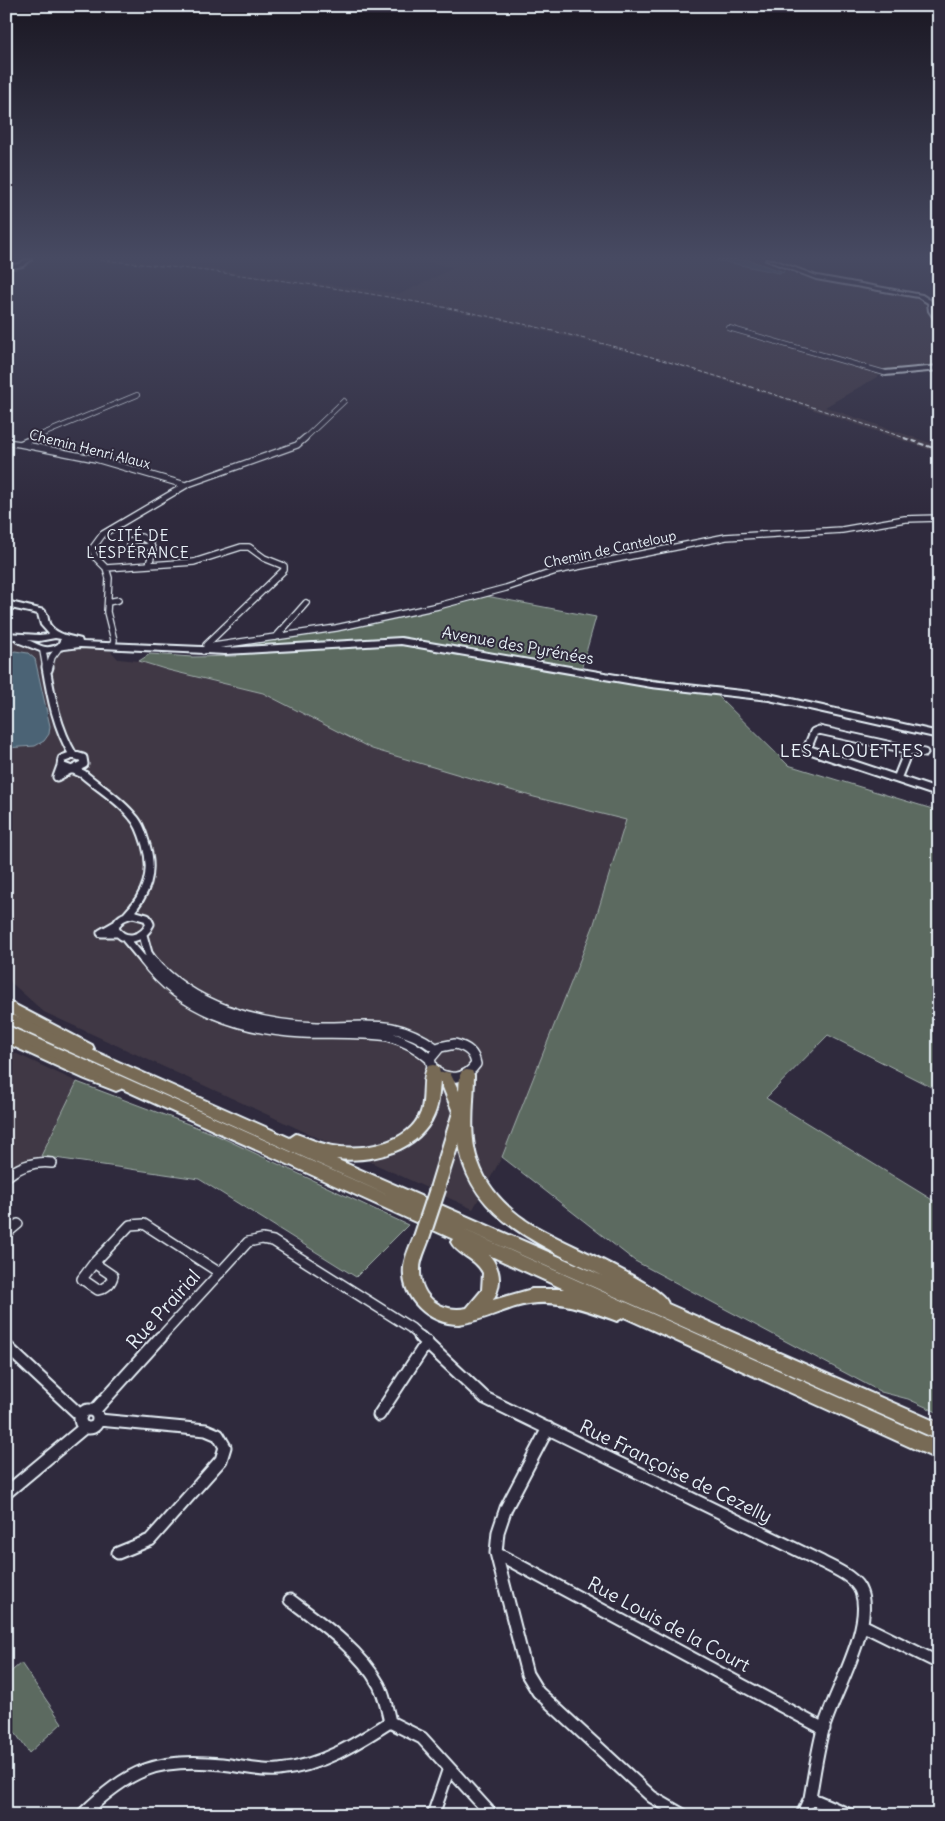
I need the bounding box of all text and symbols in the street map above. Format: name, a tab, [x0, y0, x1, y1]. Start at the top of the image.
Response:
street label: Chemin Henri Alaux	[27, 425, 153, 473]
district label: CITÉ DE L'ESPÉRANCE	[86, 526, 190, 562]
street label: Chemin de Canteloup	[542, 526, 678, 572]
street label: Avenue des Pyrénées	[441, 622, 595, 668]
district label: LES ALOUETTES	[780, 739, 924, 762]
street label: Rue Prairial	[121, 1264, 205, 1354]
street label: Rue Françoise de Cezelly	[576, 1414, 776, 1528]
street label: Rue Louis de la Court	[584, 1571, 754, 1677]

